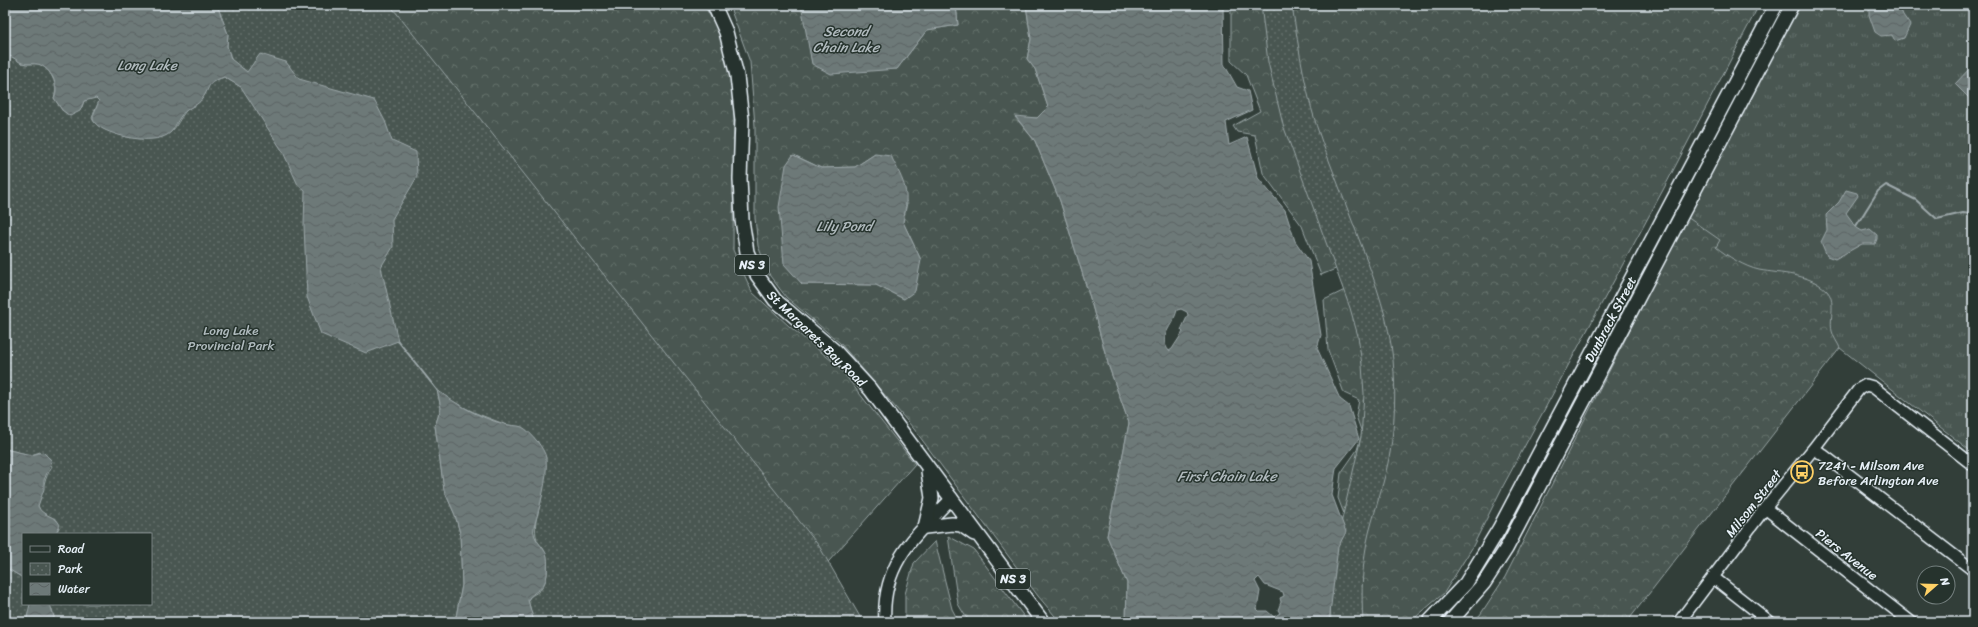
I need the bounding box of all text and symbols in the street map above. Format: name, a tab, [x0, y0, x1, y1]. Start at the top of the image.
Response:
water label: Second Chain Lake	[813, 19, 881, 60]
water label: Long Lake	[117, 53, 178, 78]
water label: Lily Pond	[816, 214, 875, 239]
road number: NS 3	[735, 255, 769, 275]
street label: Dunbrack Street	[1578, 272, 1643, 367]
street label: St Margarets Bay Road	[761, 284, 873, 393]
park label: Long Lake Provincial Park	[188, 319, 275, 357]
place label: 7241 - Milsom Ave Before Arlington Ave	[1818, 454, 1938, 492]
bus stop icon: 7241 - Milsom Ave Before Arlington Ave	[1789, 459, 1815, 485]
water label: First Chain Lake	[1177, 464, 1278, 489]
street label: Milsom Street	[1719, 464, 1788, 542]
street label: Piers Avenue	[1810, 522, 1883, 587]
legend	[22, 533, 152, 605]
text: Road	[58, 538, 85, 560]
text: Park	[58, 558, 83, 580]
north arrow	[1916, 565, 1956, 605]
road number: NS 3	[996, 569, 1030, 589]
text: N	[1934, 574, 1955, 589]
text: Water	[58, 578, 91, 600]

